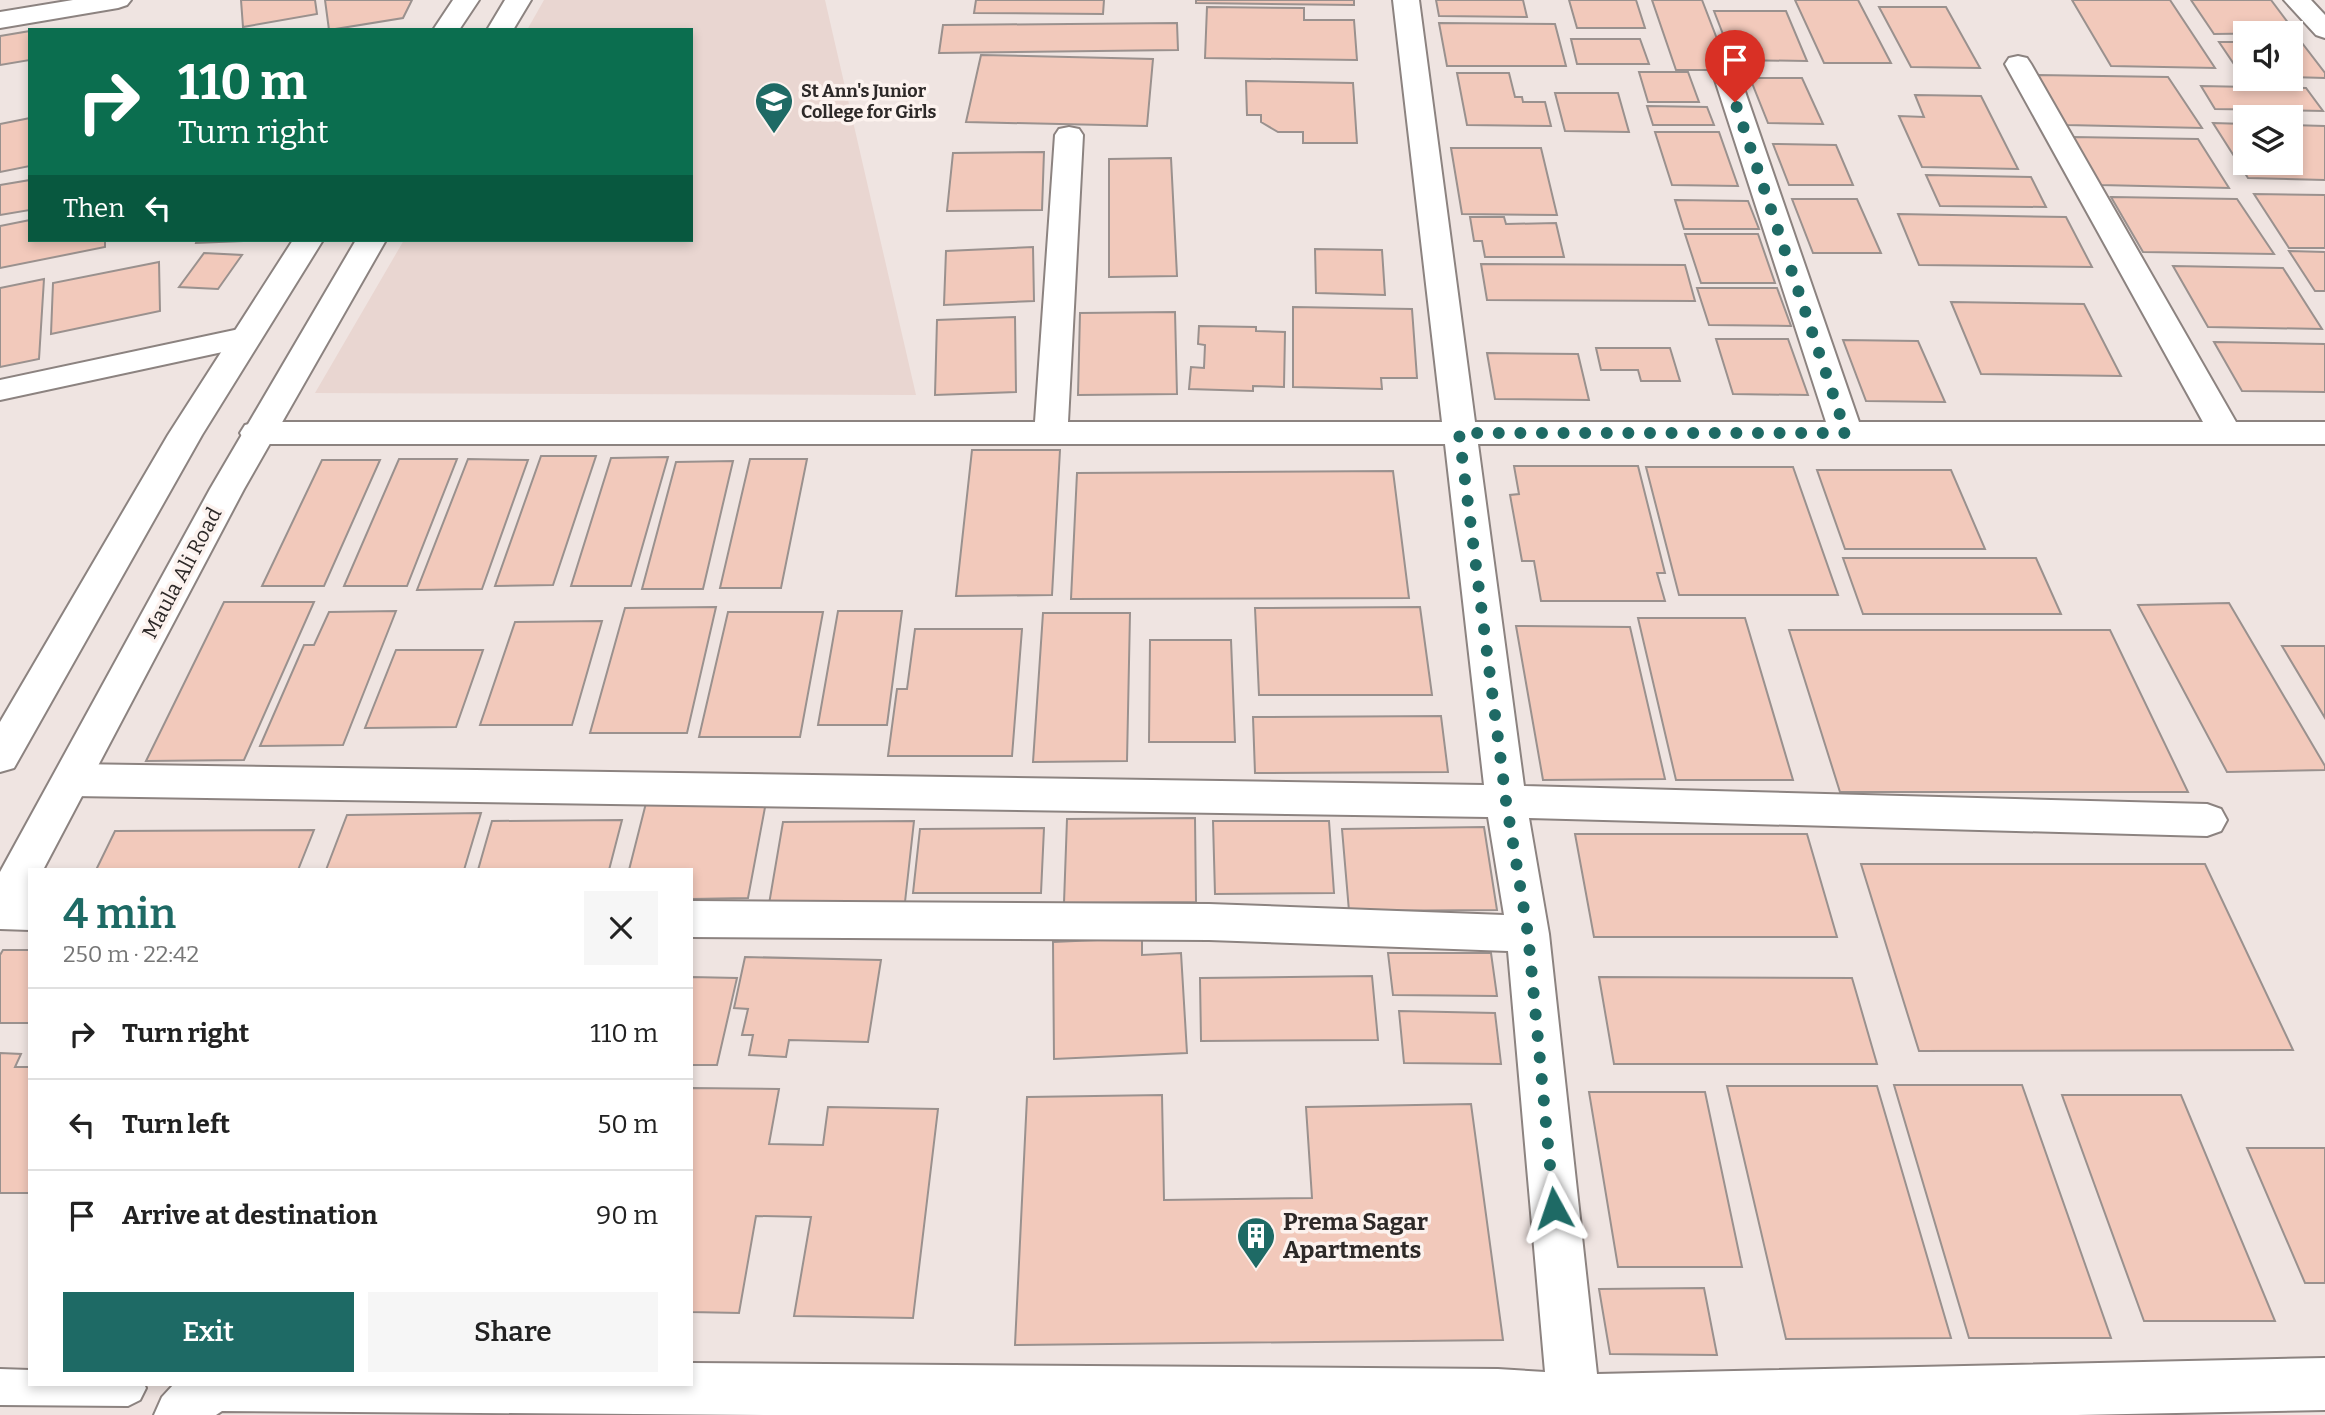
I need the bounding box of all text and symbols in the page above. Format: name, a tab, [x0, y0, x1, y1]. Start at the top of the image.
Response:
map controls	[2233, 21, 2303, 175]
button: sound	[2233, 21, 2303, 91]
pin	[1705, 30, 1765, 102]
icon: arrive	[1716, 41, 1754, 79]
text: 110 m	[178, 53, 307, 112]
icon: right	[63, 56, 154, 147]
school or university icon: St Ann's Junior College for Girls	[753, 80, 795, 135]
place label: St Ann's Junior College for Girls	[801, 80, 937, 123]
button: layers	[2233, 105, 2303, 175]
text: Turn right	[178, 113, 329, 151]
icon: left	[139, 189, 177, 227]
text: Then	[63, 193, 125, 224]
street label: Maula Ali Road	[137, 503, 227, 643]
text: 4 min	[63, 889, 176, 939]
button: close	[584, 891, 658, 965]
text: 250 m · 22:42	[63, 940, 199, 968]
icon: right	[63, 1015, 101, 1053]
text: Turn right	[122, 1018, 249, 1049]
text: 110 m	[590, 1018, 658, 1049]
icon: left	[63, 1106, 101, 1144]
text: Turn left	[122, 1109, 230, 1140]
text: 50 m	[597, 1109, 658, 1140]
position arrow	[1517, 1171, 1591, 1245]
icon: arrive	[63, 1197, 101, 1235]
text: Arrive at destination	[122, 1200, 377, 1231]
text: 90 m	[596, 1200, 658, 1231]
place label: Prema Sagar Apartments	[1283, 1208, 1428, 1264]
building icon: Prema Sagar Apartments	[1235, 1215, 1277, 1270]
button: Exit	[63, 1292, 354, 1372]
button: Share	[368, 1292, 658, 1372]

